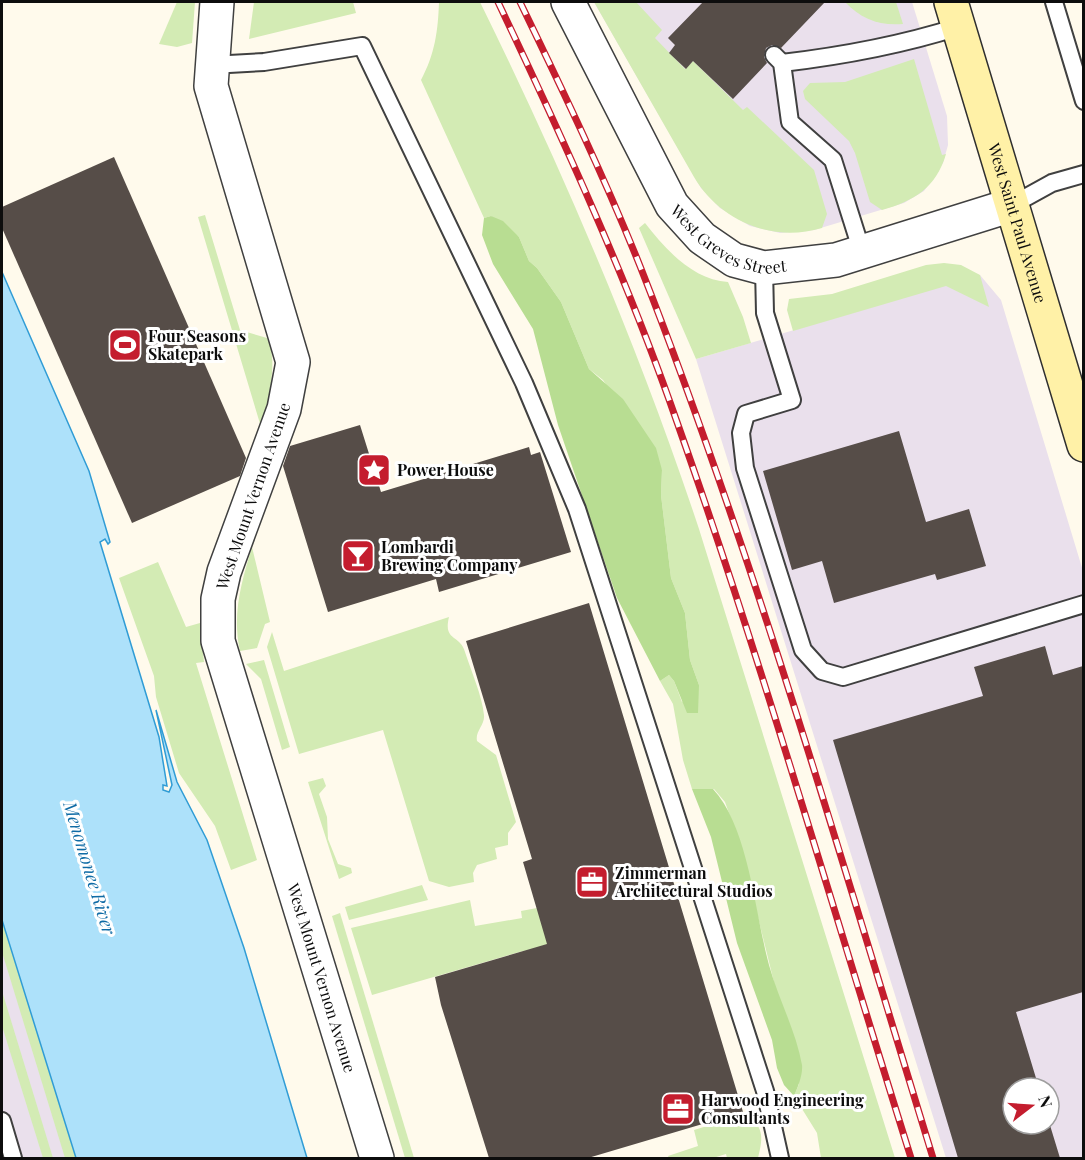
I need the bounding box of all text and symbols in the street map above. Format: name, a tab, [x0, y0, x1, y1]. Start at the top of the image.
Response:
street label: West Saint Paul Avenue	[984, 140, 1052, 305]
street label: West Greves Street	[666, 199, 788, 278]
place label: Four Seasons Skatepark	[148, 325, 246, 364]
sports icon: Four Seasons Skatepark	[107, 327, 143, 363]
street label: West Mount Vernon Avenue	[210, 399, 294, 593]
place icon: Power House	[356, 452, 392, 488]
place label: Power House	[397, 459, 494, 480]
place label: Lombardi Brewing Company	[381, 536, 518, 575]
bar icon: Lombardi Brewing Company	[340, 538, 376, 574]
water label: Menomonee River	[58, 797, 122, 939]
place label: Zimmerman Architectural Studios	[614, 862, 773, 901]
office icon: Zimmerman Architectural Studios	[574, 864, 610, 900]
street label: West Mount Vernon Avenue	[283, 880, 361, 1075]
north arrow	[1001, 1076, 1061, 1136]
place label: Harwood Engineering Consultants	[701, 1089, 864, 1128]
office icon: Harwood Engineering Consultants	[660, 1091, 696, 1127]
text: N	[1034, 1093, 1058, 1110]

